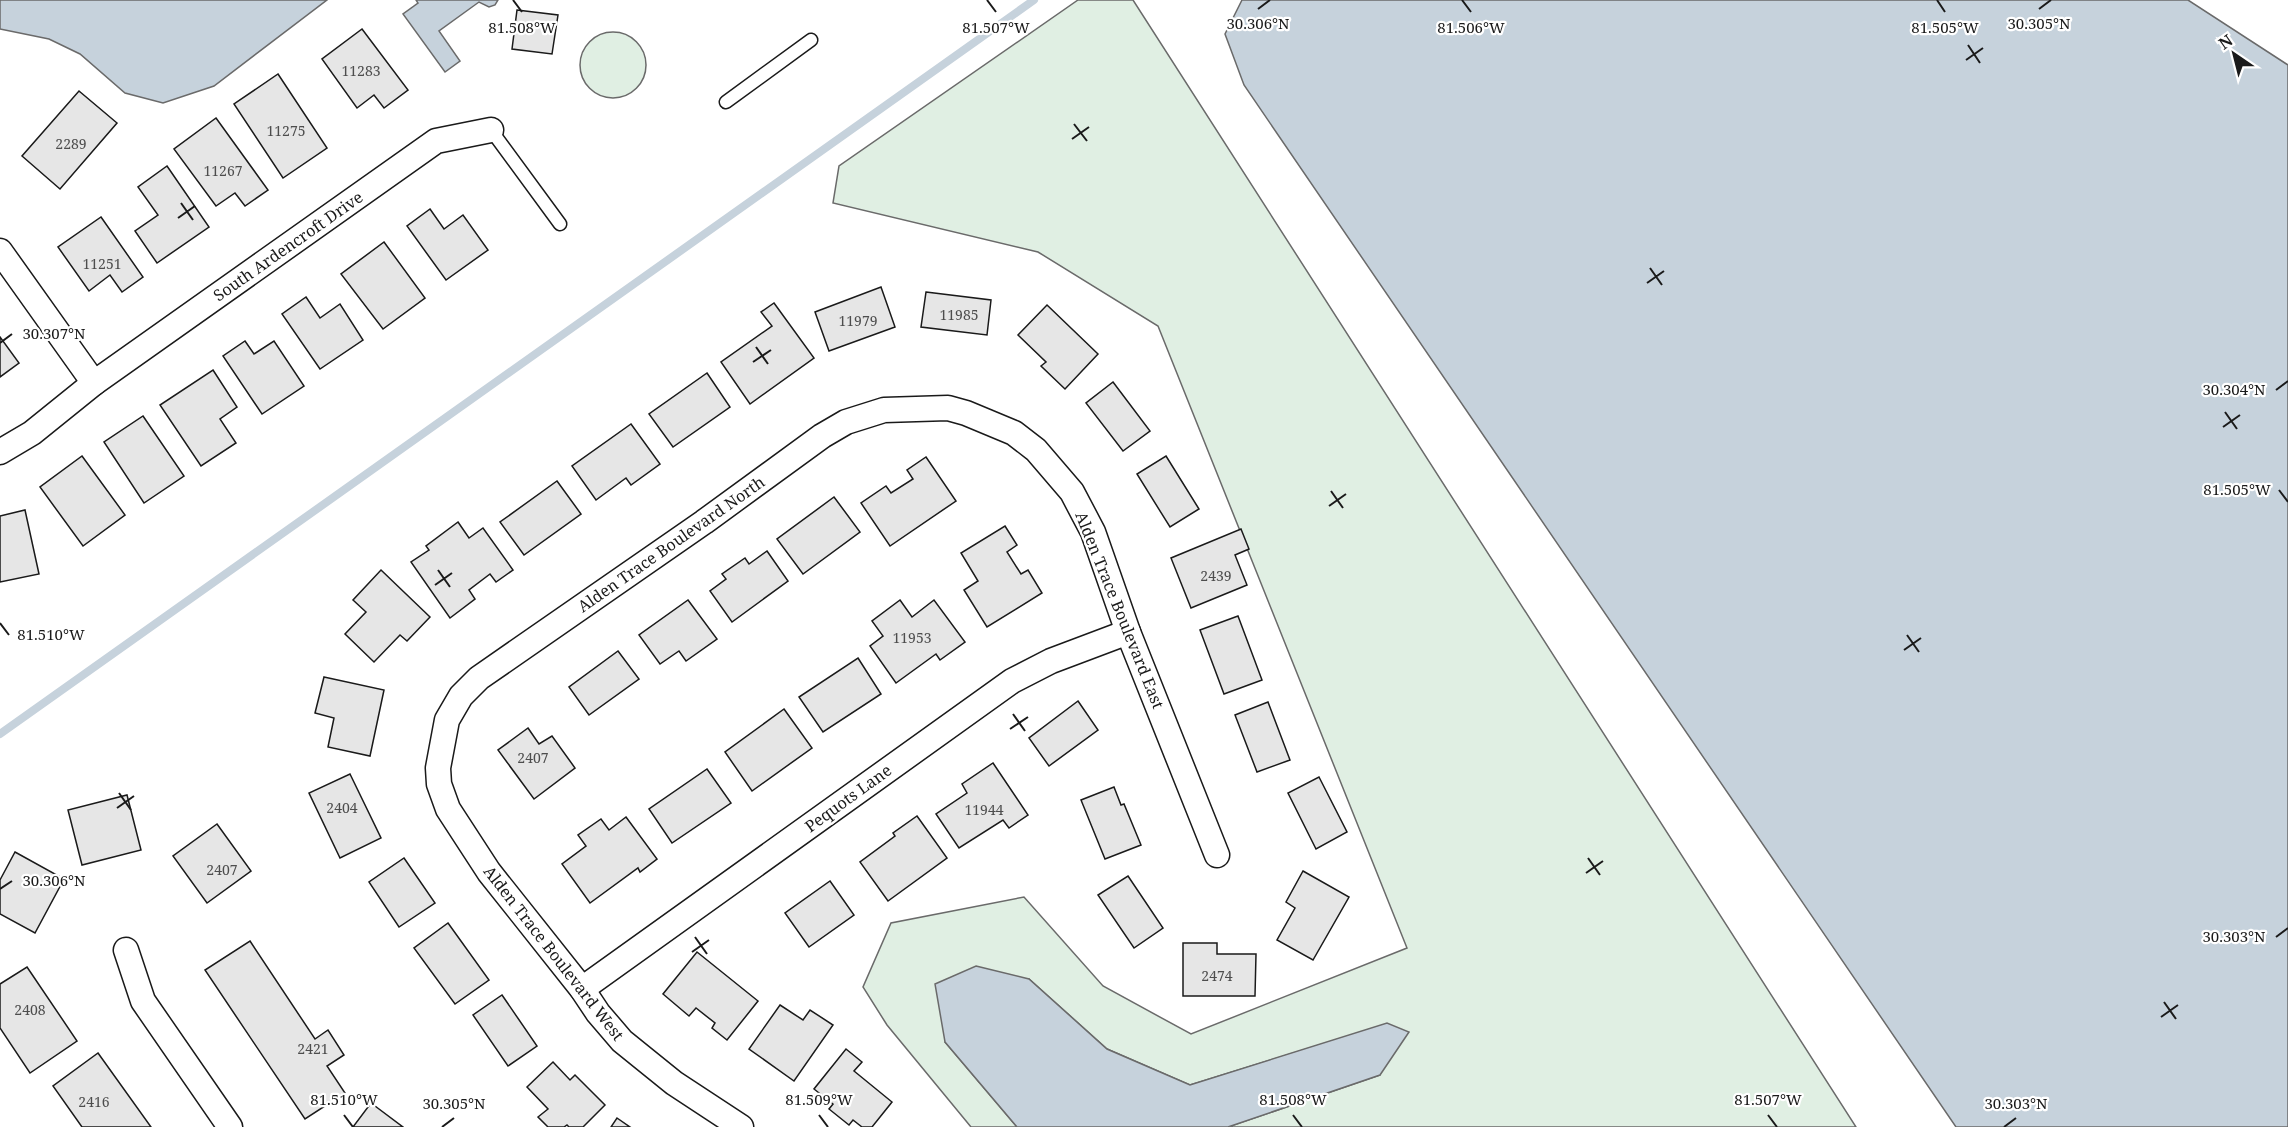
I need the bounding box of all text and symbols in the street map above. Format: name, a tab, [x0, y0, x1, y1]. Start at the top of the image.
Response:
text: 30.306°N	[1226, 13, 1290, 33]
text: 30.305°N	[2007, 13, 2071, 33]
text: 81.508°W	[488, 17, 556, 37]
text: 81.507°W	[962, 17, 1030, 37]
text: 81.506°W	[1437, 17, 1505, 37]
text: 81.505°W	[1911, 17, 1979, 37]
north arrow	[2204, 24, 2264, 84]
text: N	[2214, 29, 2237, 54]
house number: 11283	[341, 61, 381, 80]
house number: 11275	[266, 121, 306, 140]
house number: 2289	[55, 134, 87, 153]
house number: 11267	[203, 161, 243, 180]
street label: South Ardencroft Drive	[209, 186, 367, 306]
house number: 11251	[82, 254, 122, 273]
house number: 11985	[939, 305, 979, 324]
house number: 11979	[838, 311, 878, 330]
text: 30.307°N	[22, 323, 86, 343]
text: 30.304°N	[2202, 379, 2266, 399]
street label: Alden Trace Boulevard North	[573, 471, 769, 617]
text: 81.505°W	[2203, 479, 2271, 499]
street label: Alden Trace Boulevard East	[1070, 508, 1170, 712]
house number: 2439	[1200, 566, 1232, 585]
text: 81.510°W	[17, 624, 85, 644]
house number: 11953	[892, 628, 932, 647]
house number: 2407	[517, 748, 549, 767]
street label: Pequots Lane	[800, 759, 896, 837]
house number: 2404	[326, 798, 358, 817]
house number: 11944	[964, 800, 1004, 819]
house number: 2407	[206, 860, 238, 879]
street label: Alden Trace Boulevard West	[479, 861, 629, 1045]
text: 30.306°N	[22, 870, 86, 890]
text: 30.303°N	[2202, 926, 2266, 946]
house number: 2474	[1201, 966, 1233, 985]
house number: 2408	[14, 1000, 46, 1019]
house number: 2421	[297, 1039, 329, 1058]
text: 81.510°W	[310, 1089, 378, 1109]
text: 81.509°W	[785, 1089, 853, 1109]
text: 81.508°W	[1259, 1089, 1327, 1109]
text: 81.507°W	[1734, 1089, 1802, 1109]
house number: 2416	[78, 1092, 110, 1111]
text: 30.305°N	[422, 1093, 486, 1113]
text: 30.303°N	[1984, 1093, 2048, 1113]

